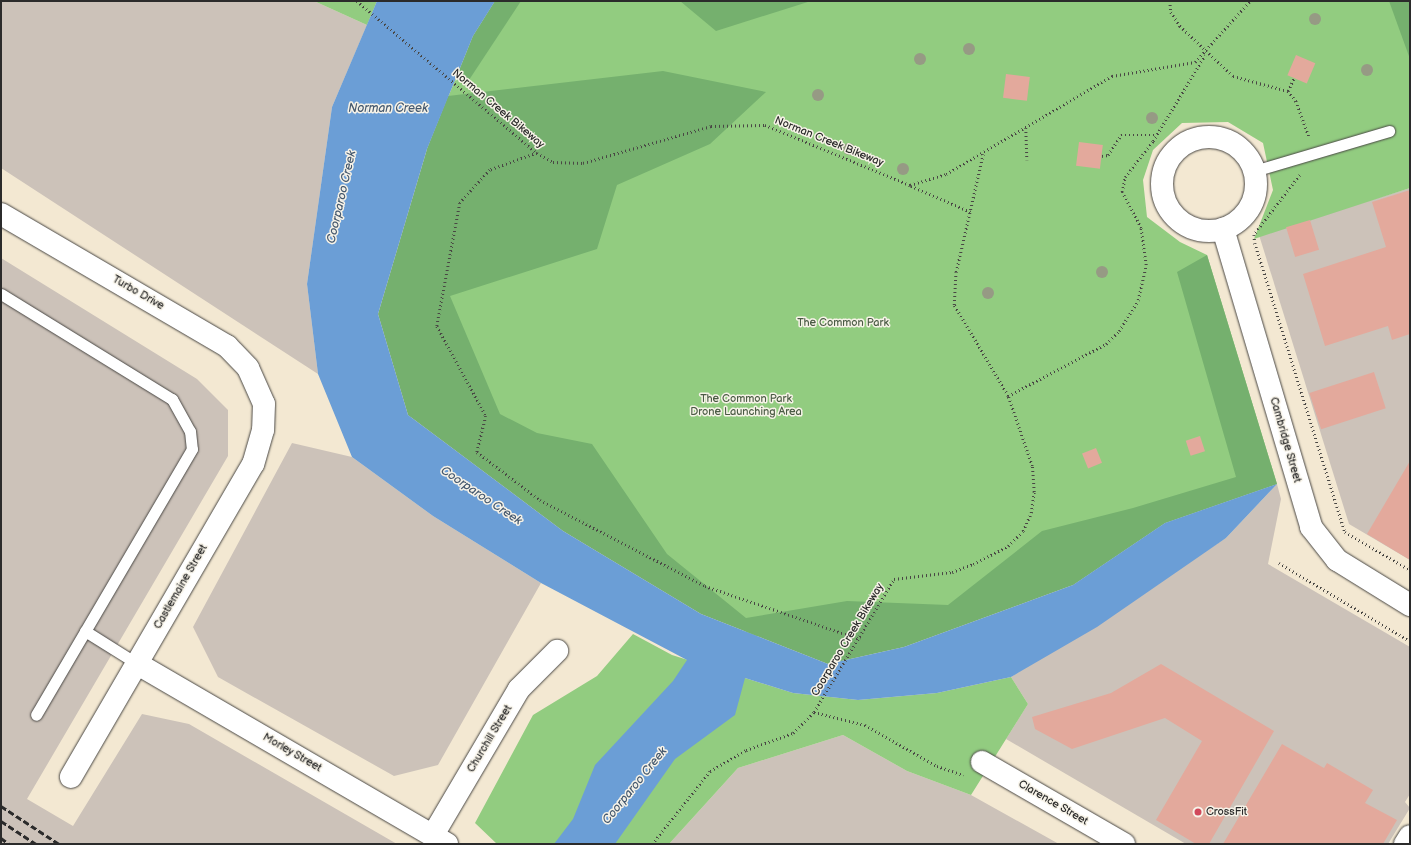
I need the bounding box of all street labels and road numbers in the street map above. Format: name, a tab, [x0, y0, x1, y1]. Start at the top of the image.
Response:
street label: Norman Creek Bikeway	[449, 67, 547, 151]
street label: Norman Creek Bikeway	[773, 114, 885, 170]
street label: Turbo Drive	[110, 273, 166, 313]
street label: Cambridge Street	[1266, 396, 1304, 484]
street label: Castlemaine Street	[151, 542, 211, 632]
street label: Coorparoo Creek Bikeway	[809, 581, 887, 699]
street label: Churchill Street	[465, 703, 515, 775]
street label: Morley Street	[260, 731, 324, 775]
street label: Clarence Street	[1016, 778, 1090, 828]

